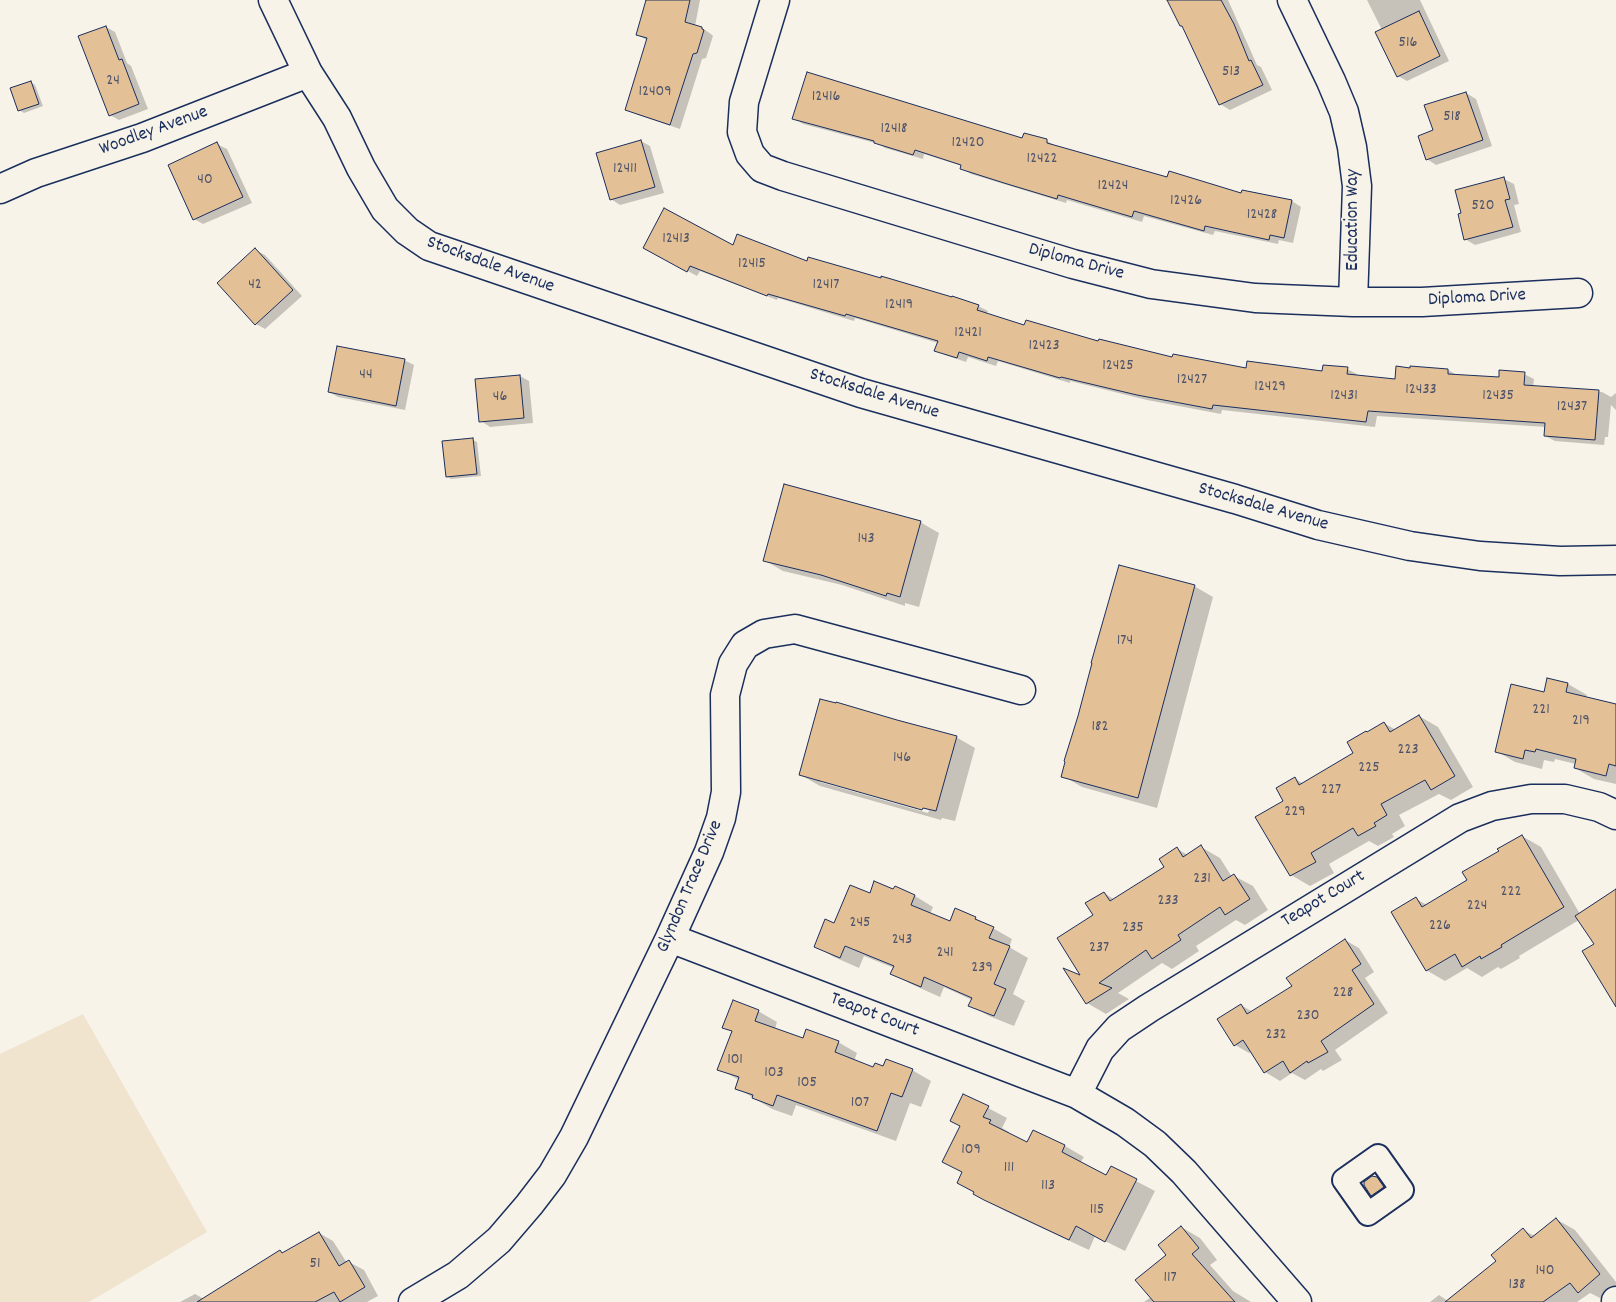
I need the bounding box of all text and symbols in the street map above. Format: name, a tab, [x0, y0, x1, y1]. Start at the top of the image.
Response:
house number: 516	[1399, 34, 1417, 54]
house number: 513	[1222, 63, 1240, 83]
house number: 24	[106, 72, 120, 92]
house number: 12409	[638, 83, 672, 103]
house number: 12416	[812, 88, 840, 108]
street label: Woodley Avenue	[97, 102, 211, 162]
house number: 518	[1443, 108, 1461, 128]
house number: 12418	[880, 120, 908, 140]
house number: 12420	[952, 134, 984, 154]
house number: 12422	[1026, 150, 1058, 170]
house number: 12411	[613, 160, 637, 180]
street label: Education Way	[1343, 169, 1365, 271]
house number: 40	[197, 171, 213, 191]
house number: 12424	[1098, 177, 1128, 197]
house number: 12426	[1170, 192, 1202, 212]
house number: 520	[1471, 197, 1495, 217]
house number: 12428	[1247, 206, 1277, 226]
house number: 12413	[662, 230, 690, 250]
street label: Stocksdale Avenue	[423, 232, 557, 300]
street label: Diploma Drive	[1026, 239, 1126, 287]
house number: 12415	[738, 255, 766, 275]
house number: 42	[248, 276, 262, 296]
house number: 12417	[813, 276, 839, 296]
street label: Diploma Drive	[1427, 285, 1527, 313]
house number: 12419	[885, 296, 913, 316]
house number: 12421	[954, 324, 982, 344]
house number: 12423	[1028, 337, 1060, 357]
house number: 12425	[1102, 357, 1134, 377]
street label: Stocksdale Avenue	[806, 364, 942, 426]
house number: 44	[359, 366, 373, 386]
house number: 12427	[1177, 371, 1207, 391]
house number: 12429	[1254, 378, 1286, 398]
house number: 12433	[1405, 381, 1437, 401]
house number: 12431	[1330, 387, 1358, 407]
house number: 12435	[1482, 387, 1514, 407]
house number: 46	[493, 388, 507, 408]
house number: 12437	[1557, 398, 1587, 418]
street label: Stocksdale Avenue	[1195, 479, 1331, 537]
house number: 143	[857, 530, 875, 550]
house number: 174	[1117, 632, 1133, 652]
house number: 221	[1532, 701, 1550, 721]
house number: 219	[1572, 712, 1590, 732]
house number: 182	[1092, 718, 1108, 738]
house number: 223	[1397, 741, 1419, 761]
house number: 146	[893, 749, 911, 769]
house number: 225	[1358, 759, 1380, 779]
house number: 227	[1321, 781, 1341, 801]
house number: 229	[1284, 803, 1306, 823]
street label: Glyndon Trace Drive	[653, 817, 729, 957]
street label: Teapot Court	[1278, 866, 1370, 934]
house number: 231	[1193, 870, 1211, 890]
house number: 222	[1501, 883, 1521, 903]
house number: 233	[1157, 892, 1179, 912]
house number: 224	[1467, 897, 1487, 917]
house number: 245	[849, 914, 871, 934]
house number: 226	[1429, 917, 1451, 937]
house number: 235	[1122, 919, 1144, 939]
house number: 243	[892, 931, 912, 951]
house number: 237	[1089, 939, 1109, 959]
house number: 241	[936, 944, 954, 964]
house number: 239	[971, 959, 993, 979]
house number: 228	[1333, 984, 1353, 1004]
street label: Teapot Court	[826, 989, 922, 1043]
house number: 230	[1297, 1007, 1319, 1027]
house number: 232	[1265, 1026, 1287, 1046]
house number: 101	[727, 1051, 743, 1071]
house number: 103	[764, 1064, 784, 1084]
house number: 105	[797, 1074, 817, 1094]
house number: 107	[851, 1094, 869, 1114]
house number: 109	[961, 1141, 981, 1161]
house number: 111	[1004, 1159, 1014, 1179]
house number: 113	[1041, 1177, 1055, 1197]
house number: 115	[1090, 1201, 1104, 1221]
house number: 51	[310, 1255, 320, 1275]
house number: 140	[1536, 1262, 1554, 1282]
house number: 117	[1163, 1269, 1177, 1289]
house number: 138	[1508, 1276, 1526, 1296]

